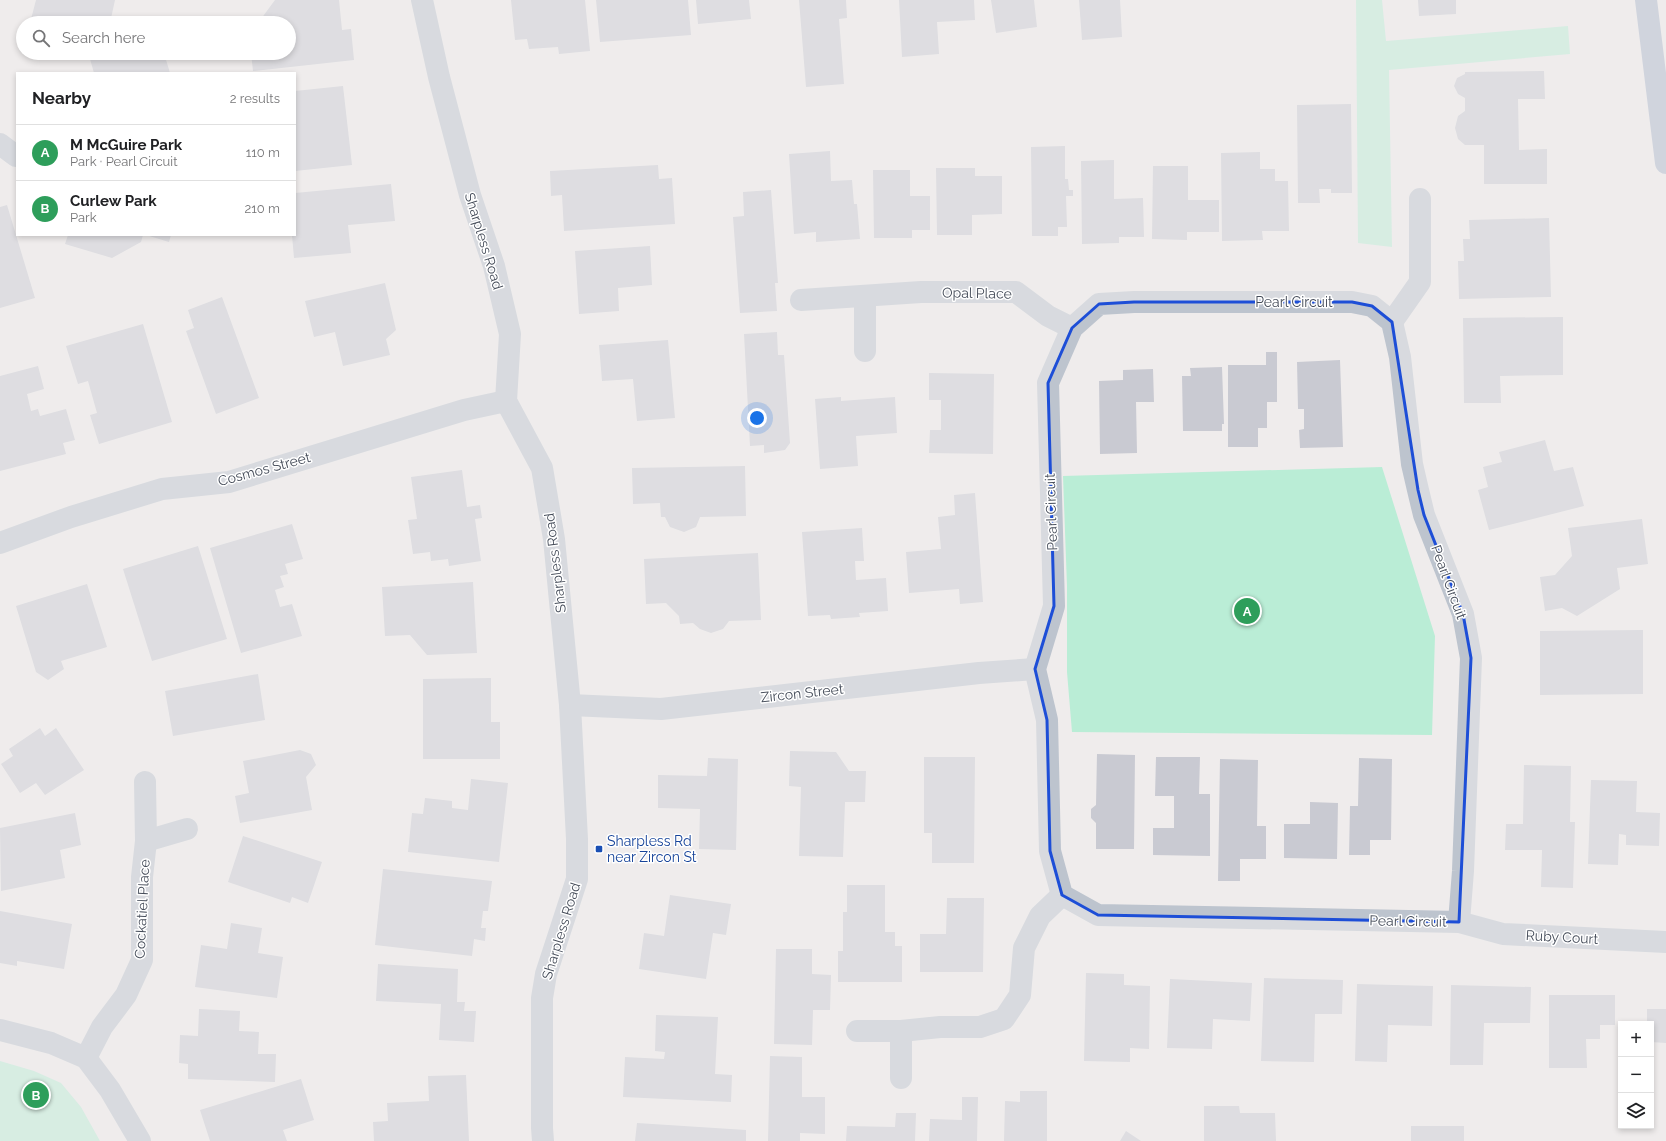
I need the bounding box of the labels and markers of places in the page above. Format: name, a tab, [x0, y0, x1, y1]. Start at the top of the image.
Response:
pin: A	[1234, 596, 1260, 626]
place label: Sharpless Rd near Zircon St	[607, 833, 697, 865]
marker: Sharpless Rd near Zircon St	[594, 844, 604, 854]
pin: B	[23, 1080, 49, 1110]

